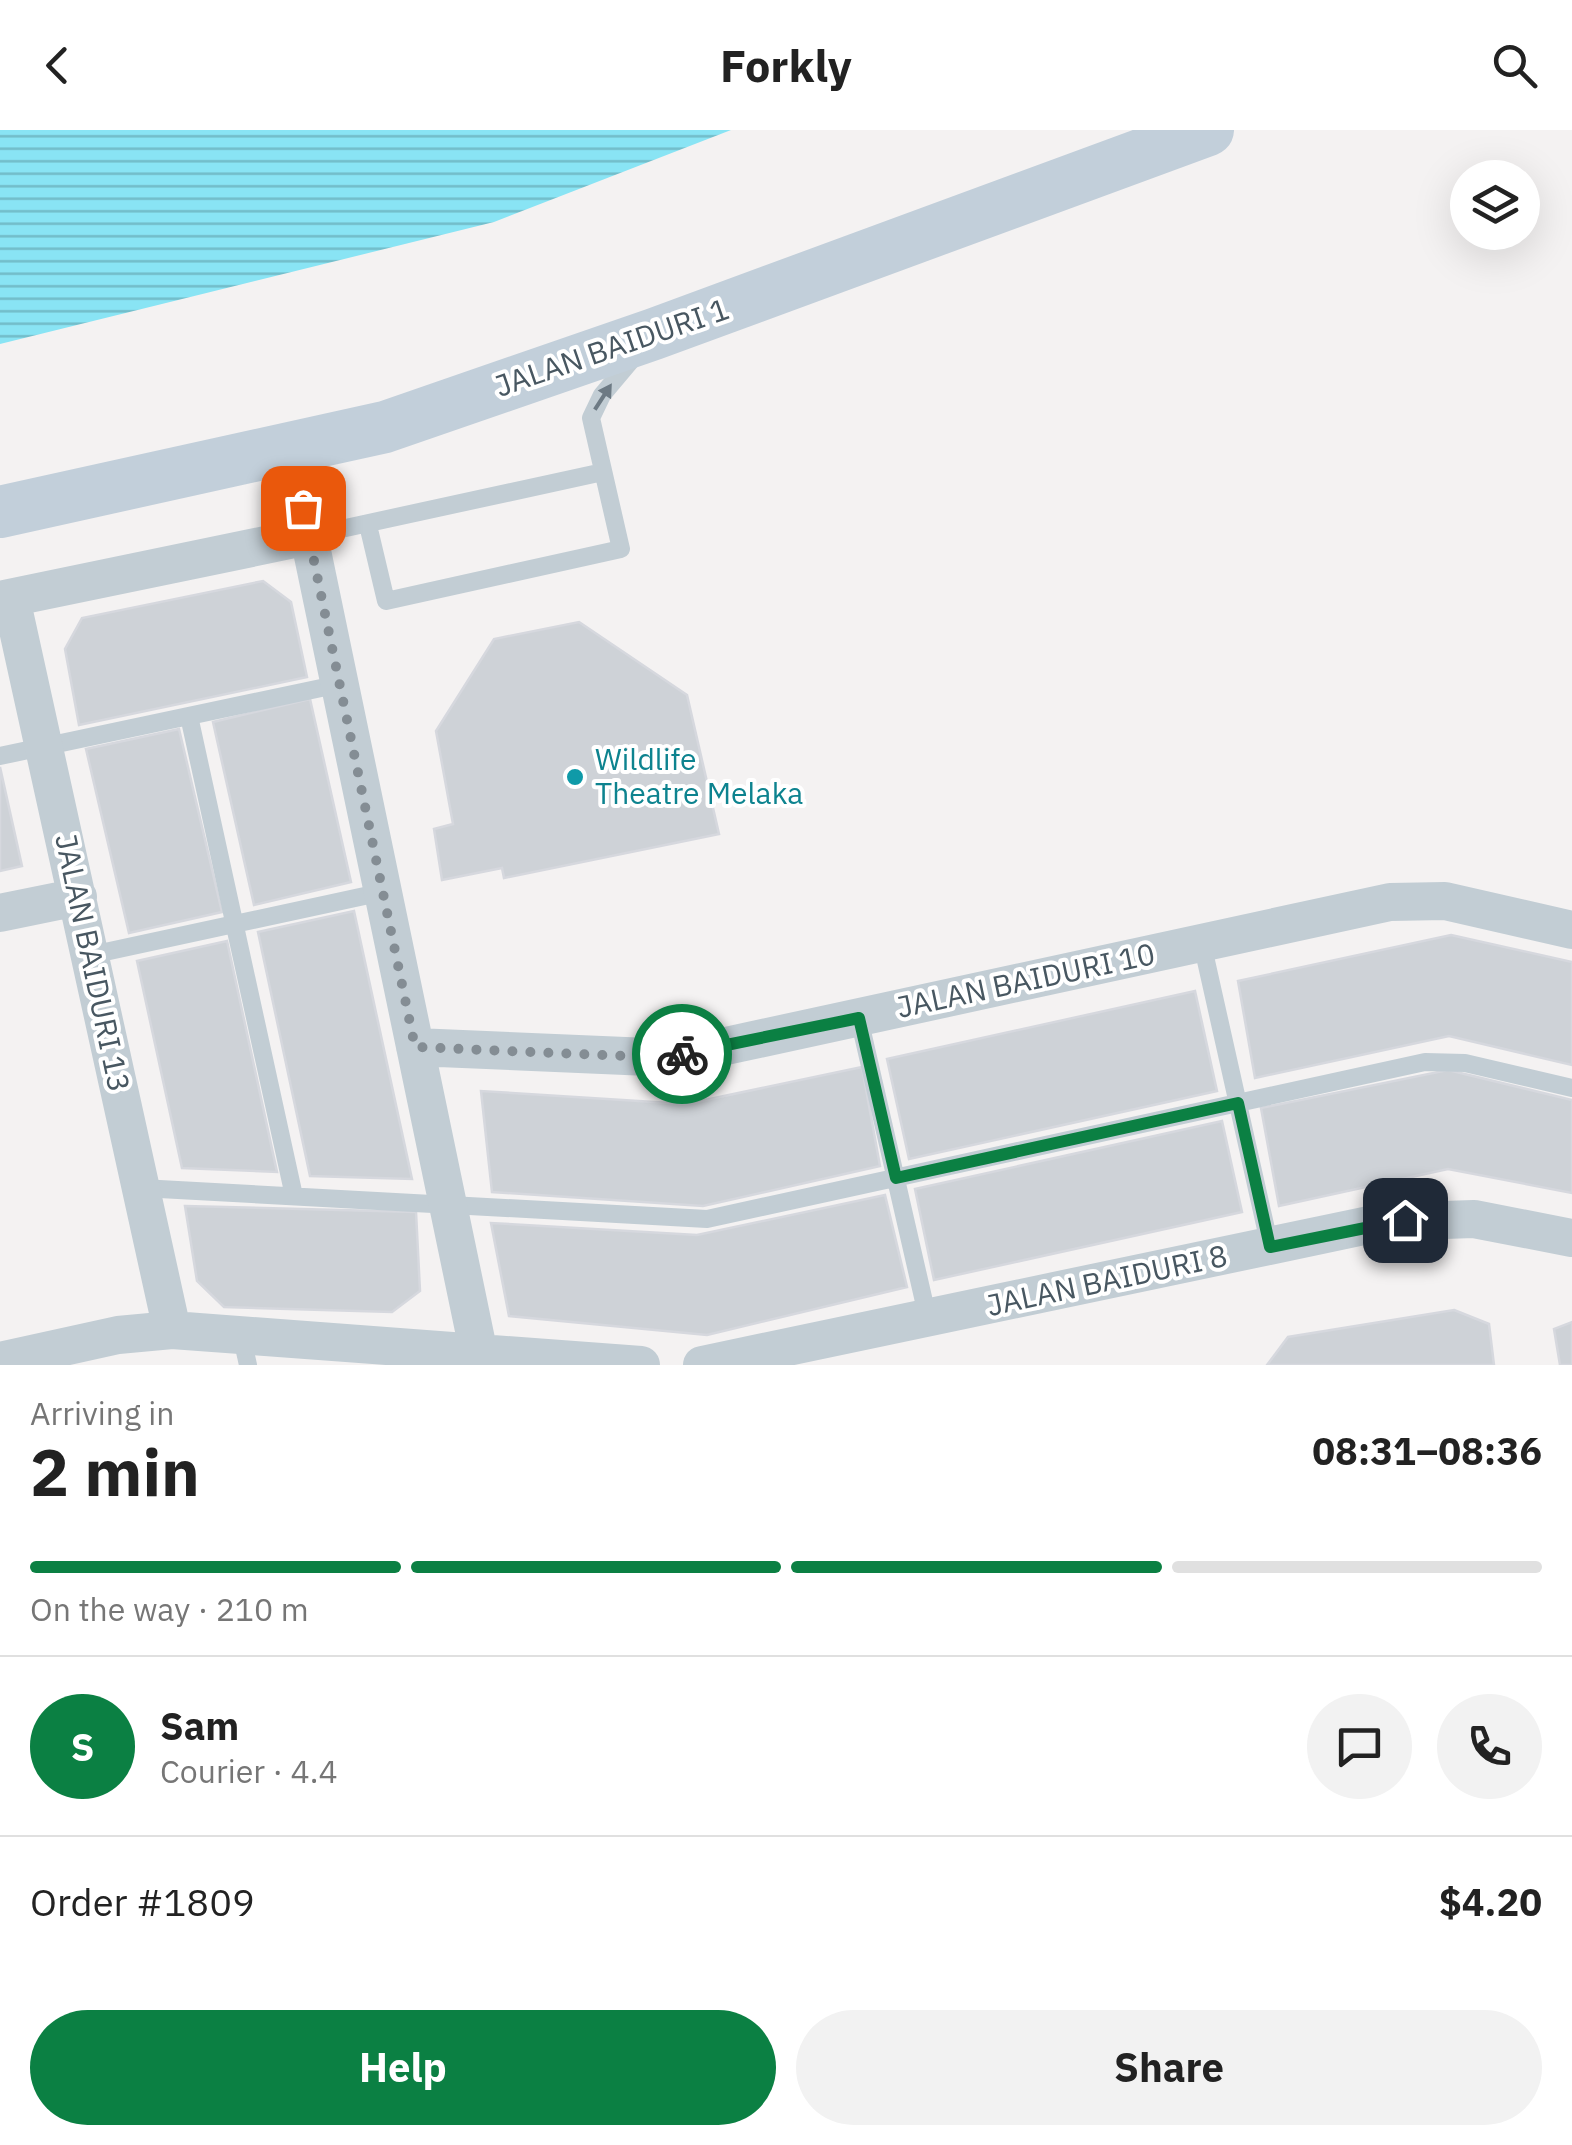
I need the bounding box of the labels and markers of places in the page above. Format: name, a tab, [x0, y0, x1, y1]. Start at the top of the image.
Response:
pin	[261, 466, 346, 551]
place label: Wildlife Theatre Melaka	[595, 739, 803, 812]
marker: Wildlife Theatre Melaka	[564, 766, 586, 788]
pin	[1363, 1178, 1448, 1263]

